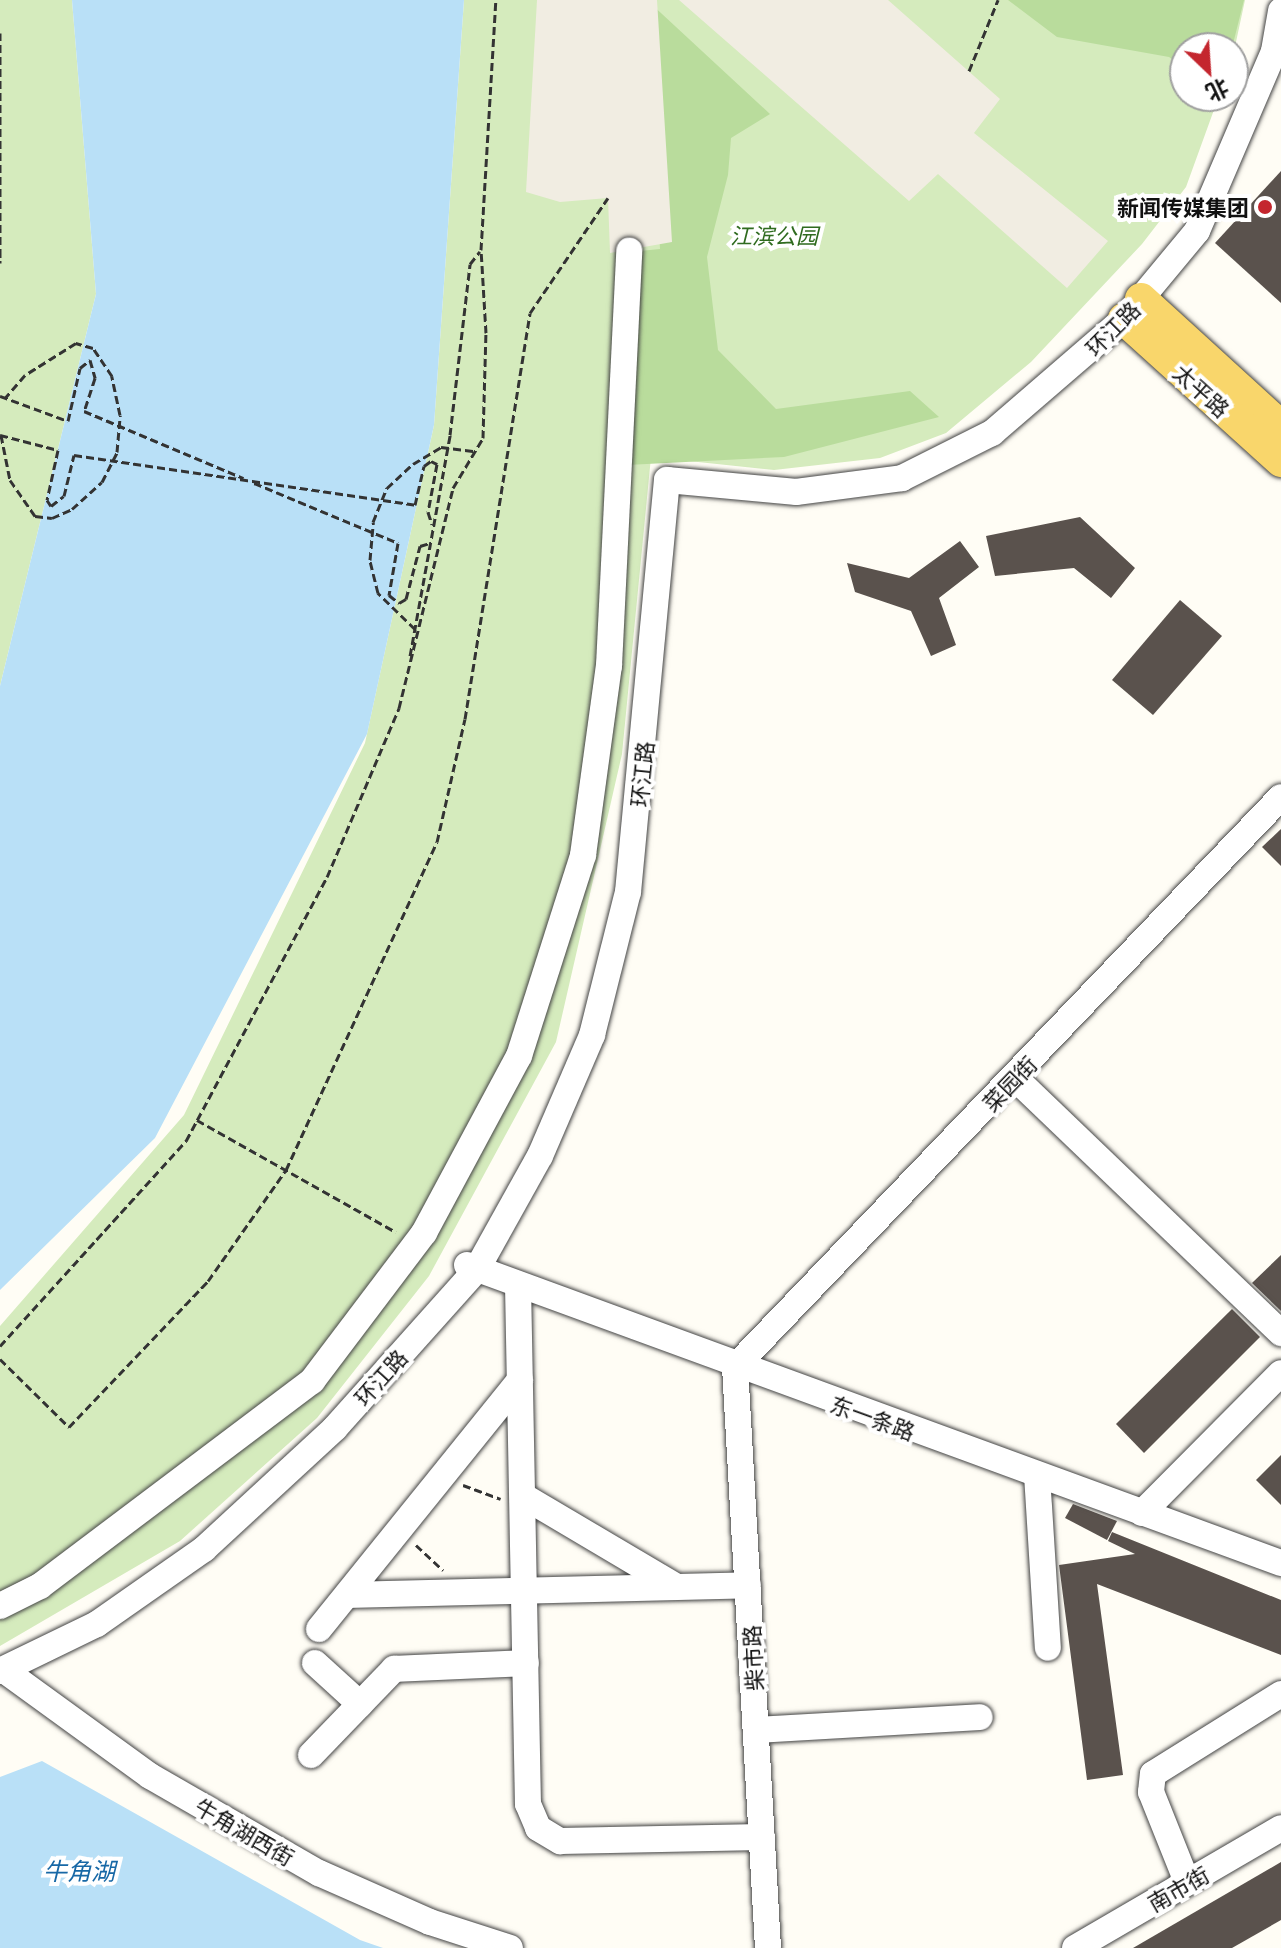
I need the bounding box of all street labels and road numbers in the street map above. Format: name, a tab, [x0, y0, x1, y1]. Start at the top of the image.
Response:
street label: 环江路	[1079, 295, 1145, 361]
street label: 太平路	[1169, 358, 1235, 422]
street label: 环江路	[624, 740, 658, 808]
street label: 菜园街	[977, 1050, 1041, 1116]
street label: 环江路	[348, 1344, 412, 1410]
street label: 东一条路	[827, 1390, 919, 1444]
street label: 柴市路	[737, 1624, 767, 1692]
street label: 牛角湖西街	[191, 1792, 299, 1870]
street label: 南市街	[1143, 1860, 1213, 1916]

